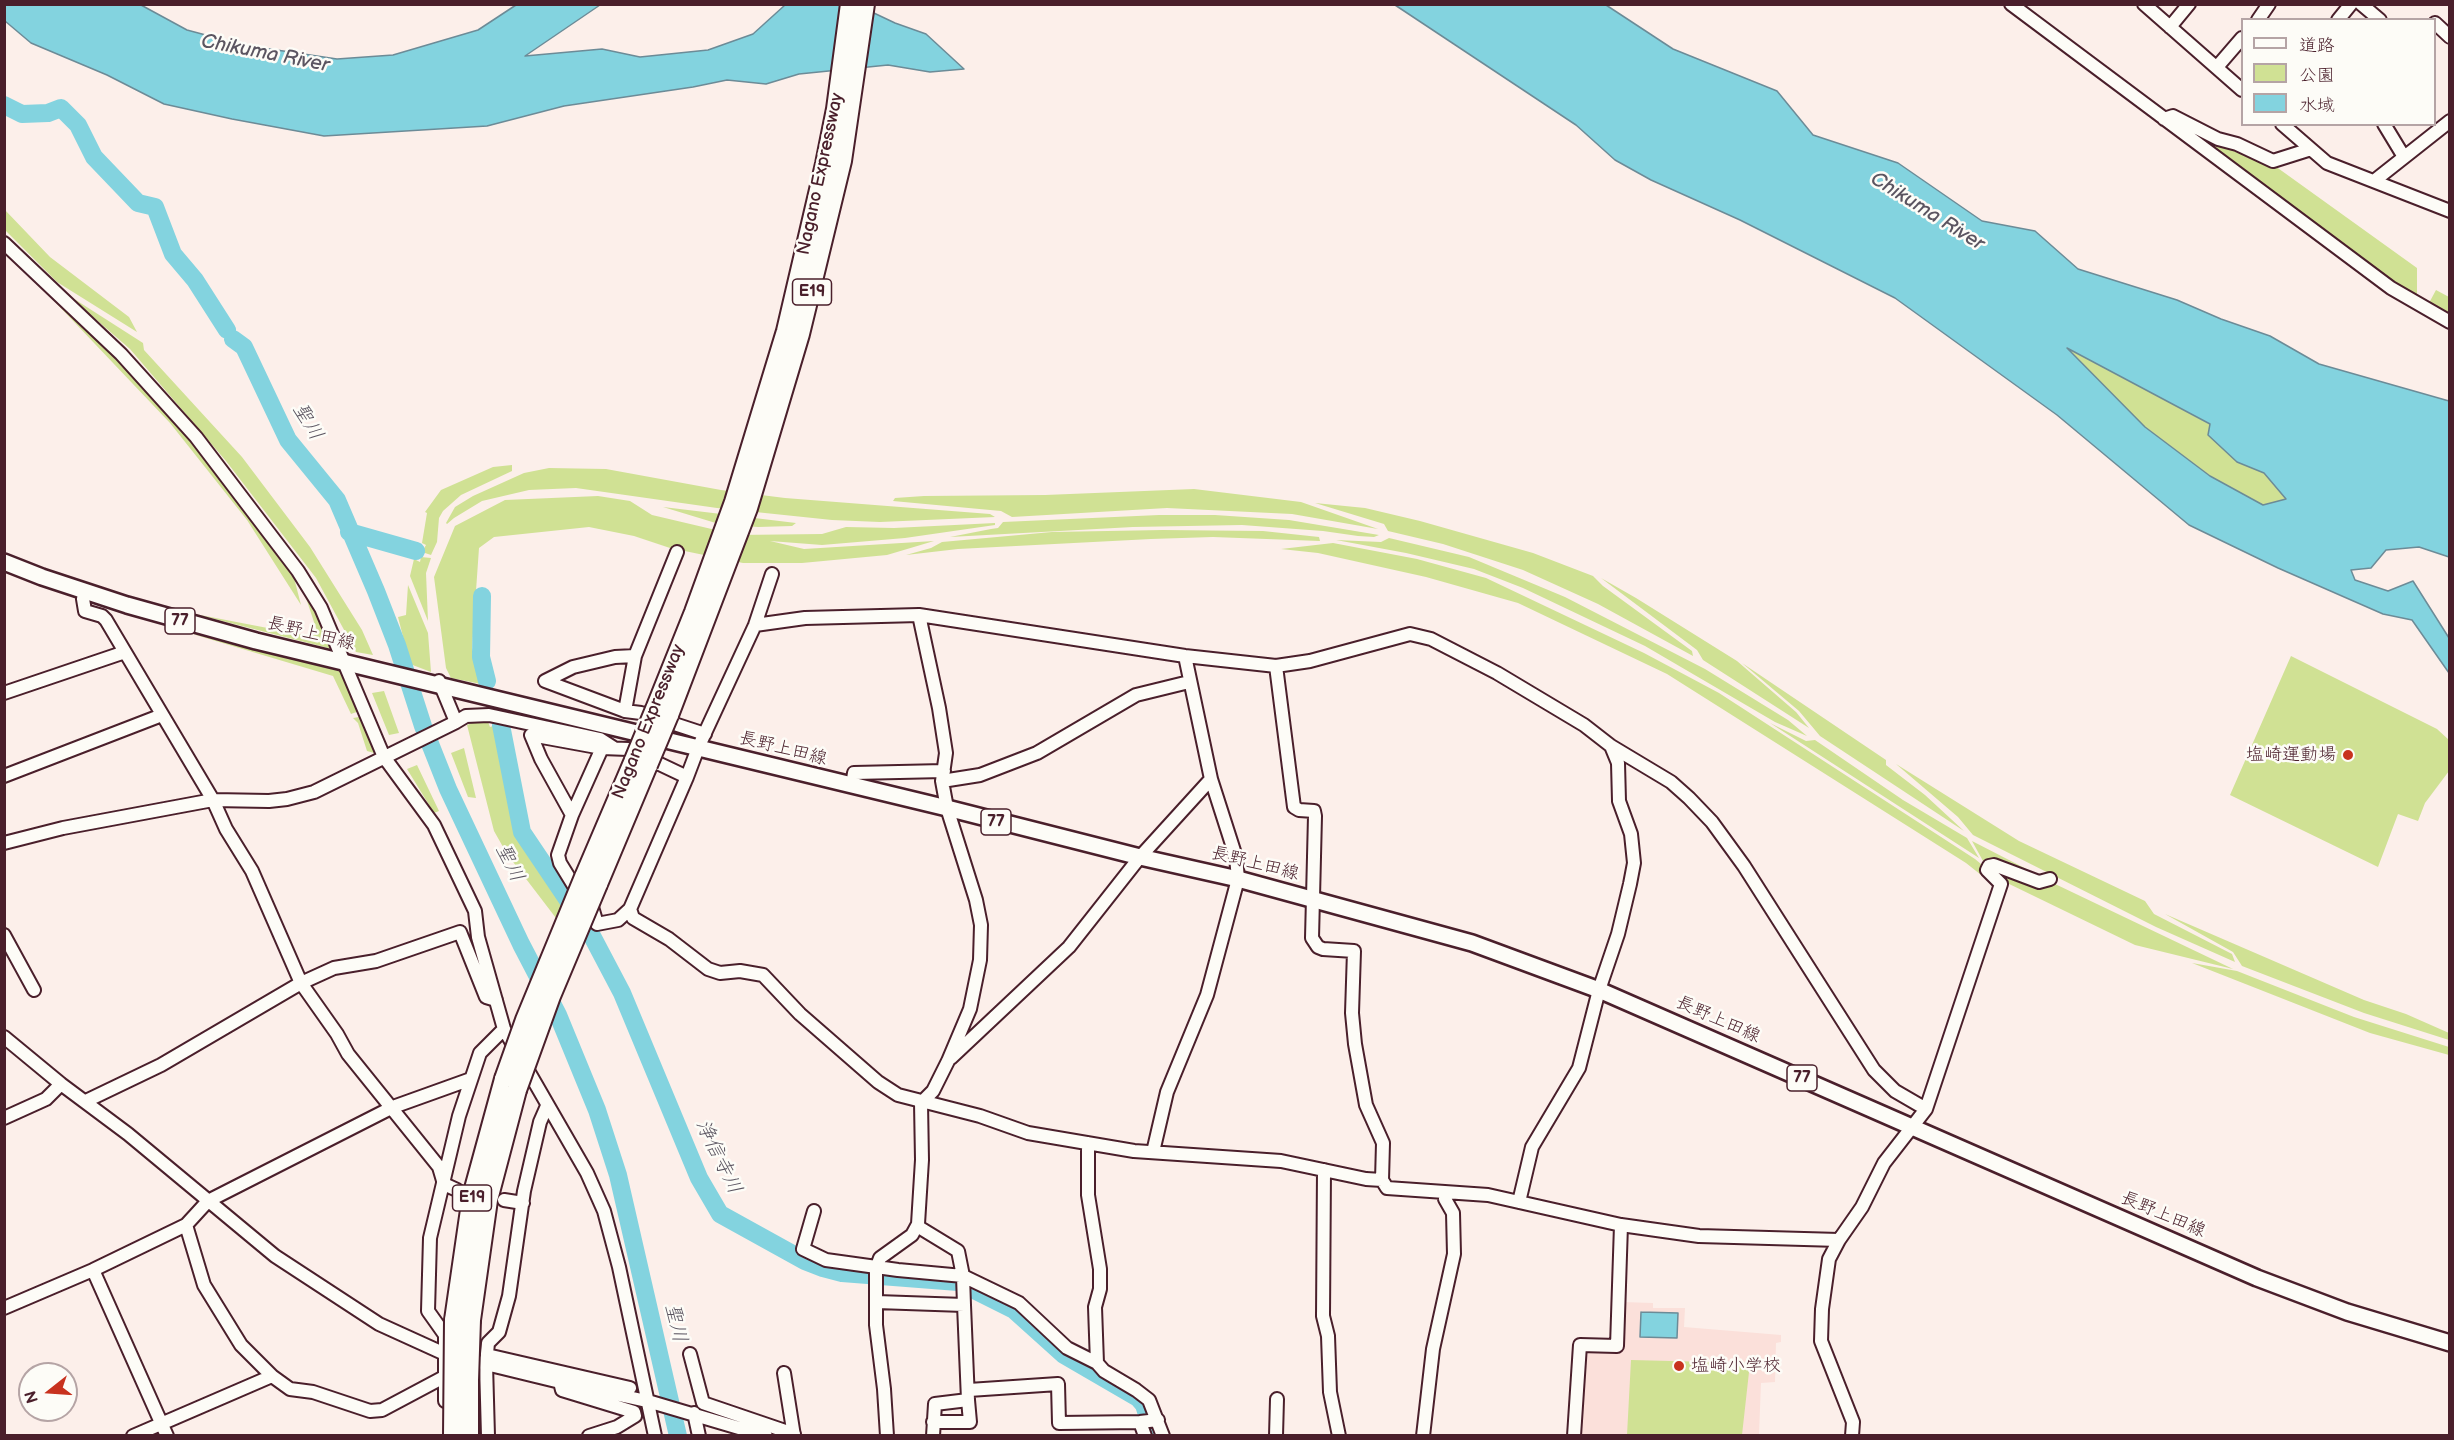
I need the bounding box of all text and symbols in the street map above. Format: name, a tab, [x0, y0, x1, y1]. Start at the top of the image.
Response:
legend	[2241, 18, 2436, 126]
water label: Chikuma River	[199, 30, 331, 78]
text: 道路	[2299, 35, 2335, 56]
text: 公園	[2299, 65, 2335, 86]
street label: Nagano Expressway	[793, 91, 849, 257]
text: 水域	[2299, 95, 2335, 116]
water label: Chikuma River	[1866, 167, 1988, 257]
road number: E19	[792, 279, 832, 305]
water label: 聖川	[286, 399, 328, 445]
road number: 77	[165, 608, 195, 634]
street label: 長野上田線	[265, 613, 357, 655]
street label: Nagano Expressway	[608, 641, 690, 803]
street label: 長野上田線	[737, 728, 829, 770]
place label: 塩崎運動場	[2246, 744, 2336, 766]
marker: 塩崎運動場	[2341, 748, 2355, 762]
road number: 77	[981, 809, 1011, 835]
water label: 聖川	[489, 840, 529, 886]
street label: 長野上田線	[1209, 843, 1301, 885]
street label: 長野上田線	[1672, 992, 1764, 1048]
road number: 77	[1787, 1065, 1817, 1091]
water label: 浄信寺川	[690, 1116, 746, 1198]
road number: E19	[452, 1185, 492, 1211]
street label: 長野上田線	[2117, 1187, 2209, 1243]
water label: 聖川	[659, 1301, 691, 1345]
place label: 塩崎小学校	[1691, 1355, 1781, 1377]
marker: 塩崎小学校	[1672, 1359, 1686, 1373]
north arrow	[18, 1362, 78, 1422]
text: N	[21, 1388, 43, 1405]

